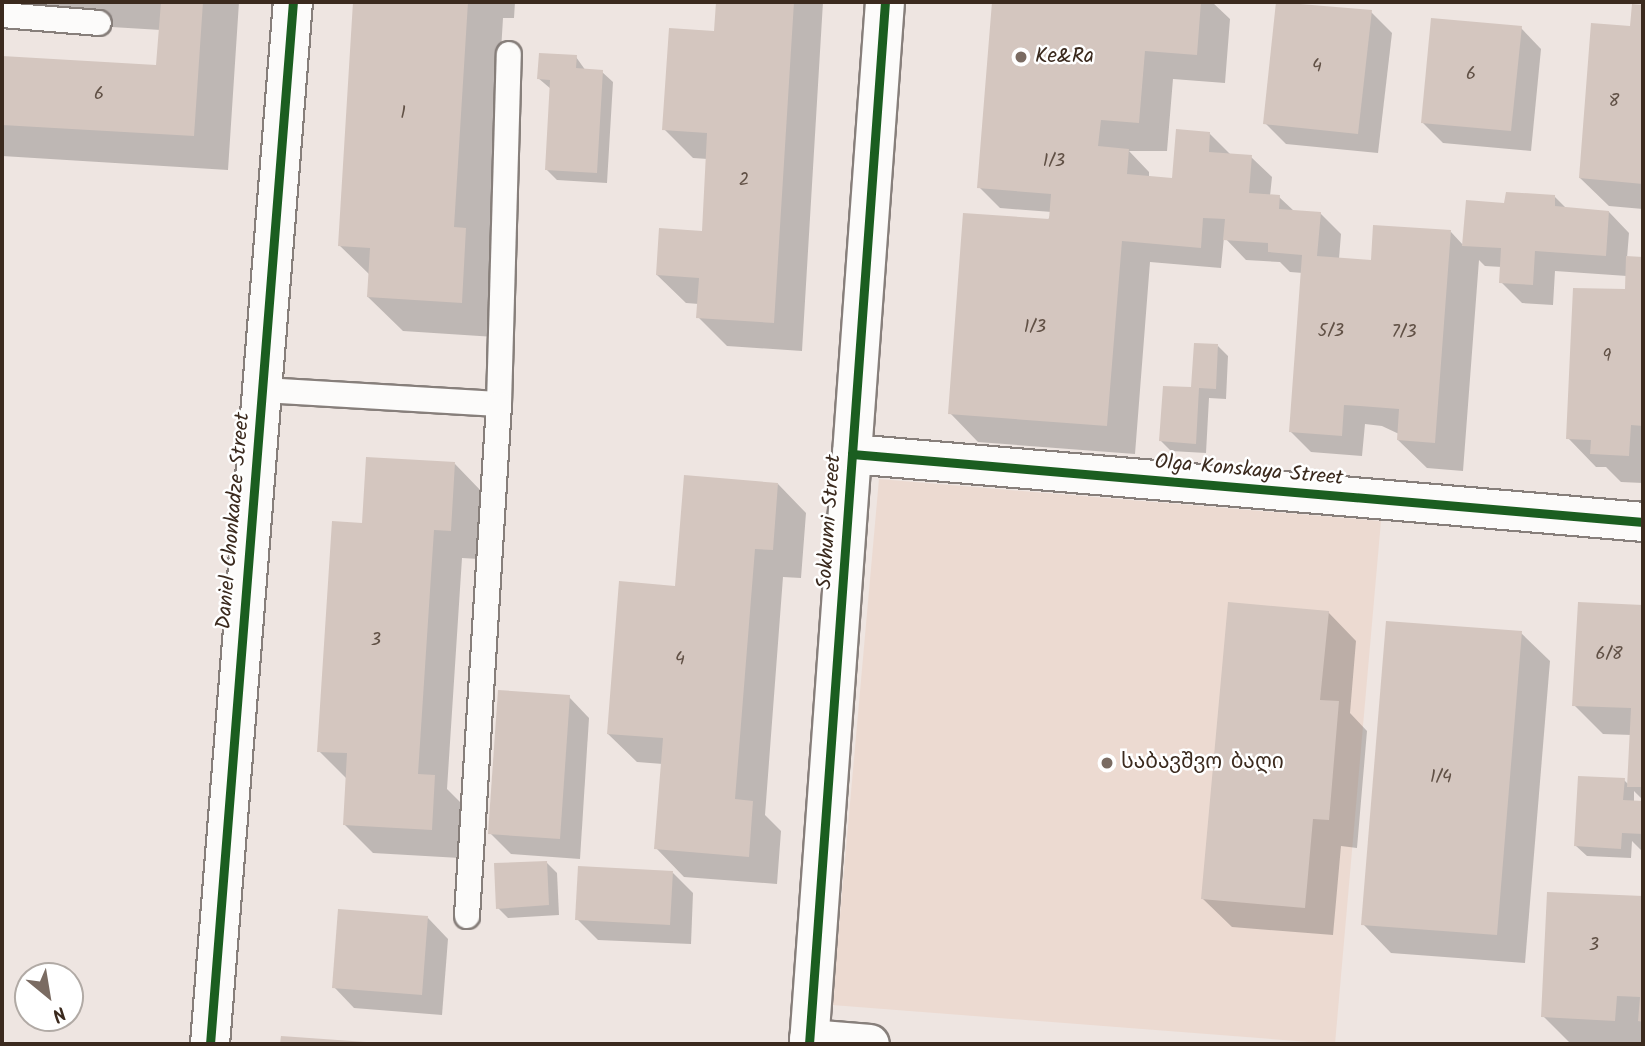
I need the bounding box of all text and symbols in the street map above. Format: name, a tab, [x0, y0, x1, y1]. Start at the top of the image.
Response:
place label: Ke&Ra	[1035, 44, 1094, 70]
marker: Ke&Ra	[1013, 49, 1029, 65]
house number: 4	[1312, 56, 1322, 78]
house number: 6	[1466, 64, 1476, 86]
house number: 6	[94, 84, 104, 106]
house number: 8	[1609, 91, 1619, 113]
house number: 1	[400, 103, 406, 125]
house number: 1/3	[1043, 151, 1065, 173]
house number: 2	[739, 170, 749, 192]
house number: 1/3	[1024, 317, 1046, 339]
house number: 5/3	[1318, 321, 1344, 343]
house number: 7/3	[1392, 322, 1416, 344]
house number: 9	[1603, 346, 1611, 368]
street label: Daniel Chonkadze Street	[212, 411, 256, 631]
street label: Olga Konskaya Street	[1154, 450, 1344, 492]
street label: Sokhumi Street	[813, 454, 847, 590]
house number: 3	[371, 630, 381, 652]
house number: 6/8	[1595, 644, 1623, 666]
house number: 4	[675, 649, 685, 671]
place label: საბავშვო ბაღი	[1121, 750, 1284, 776]
marker: საბავშვო ბაღი	[1099, 755, 1115, 771]
house number: 1/4	[1430, 767, 1452, 789]
house number: 3	[1589, 935, 1599, 957]
north arrow	[14, 962, 84, 1032]
text: N	[46, 997, 71, 1029]

